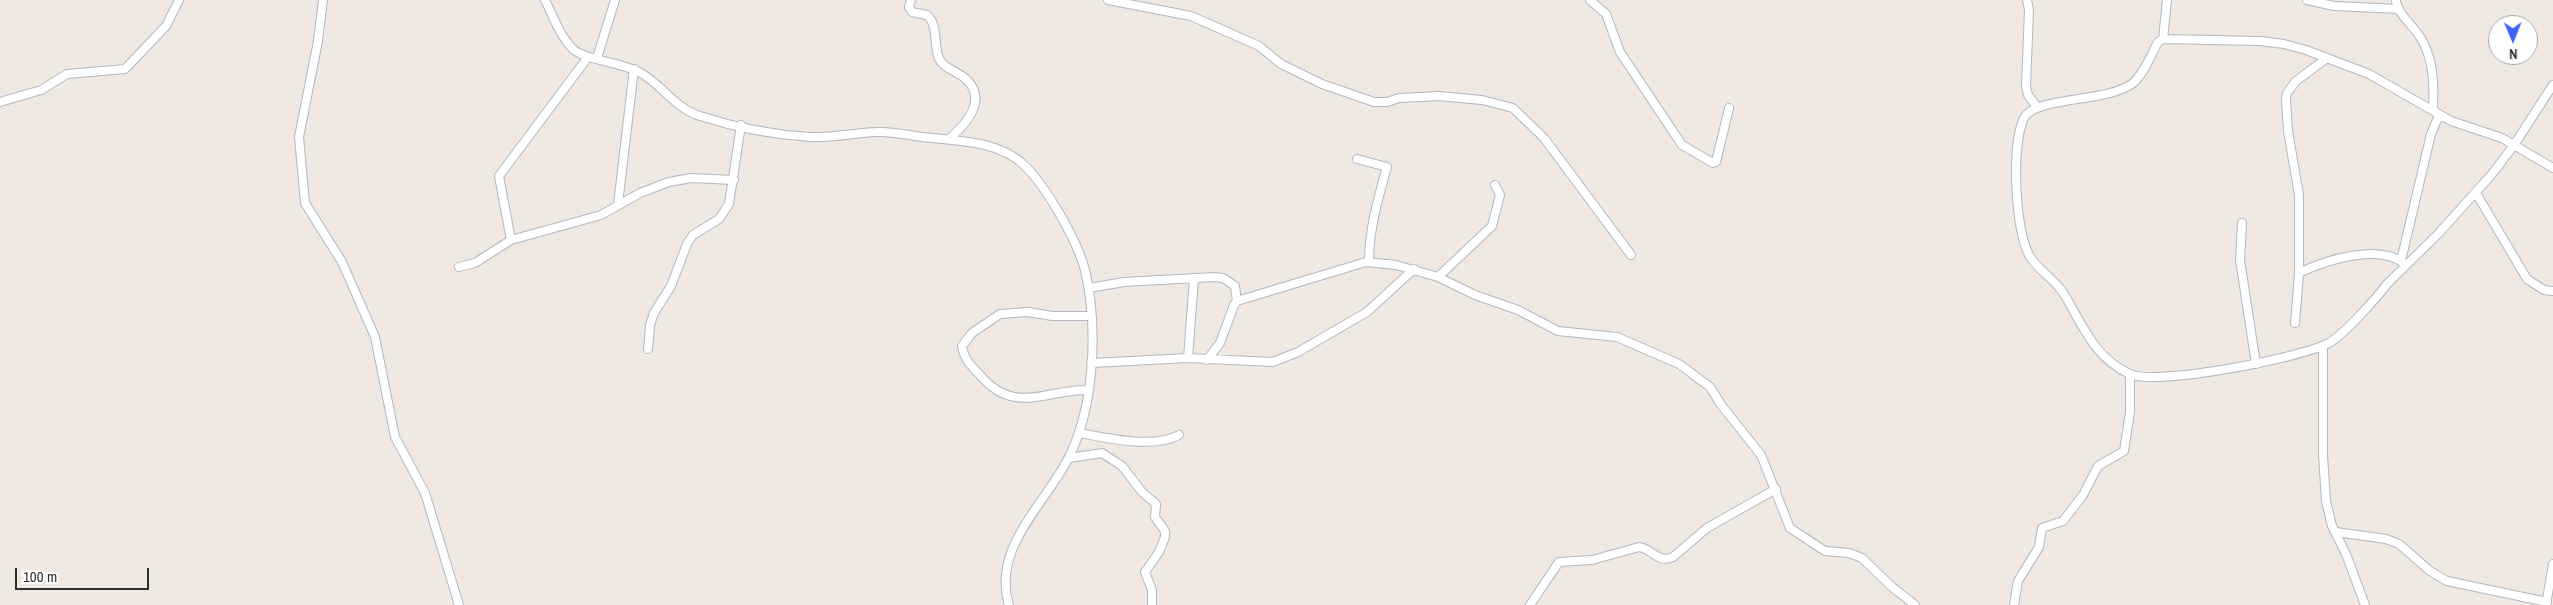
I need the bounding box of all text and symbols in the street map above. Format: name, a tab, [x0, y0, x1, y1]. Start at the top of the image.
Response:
north arrow	[2488, 15, 2538, 65]
text: N	[2509, 45, 2518, 63]
scale bar	[18, 558, 151, 590]
text: 100 m	[23, 566, 57, 587]

